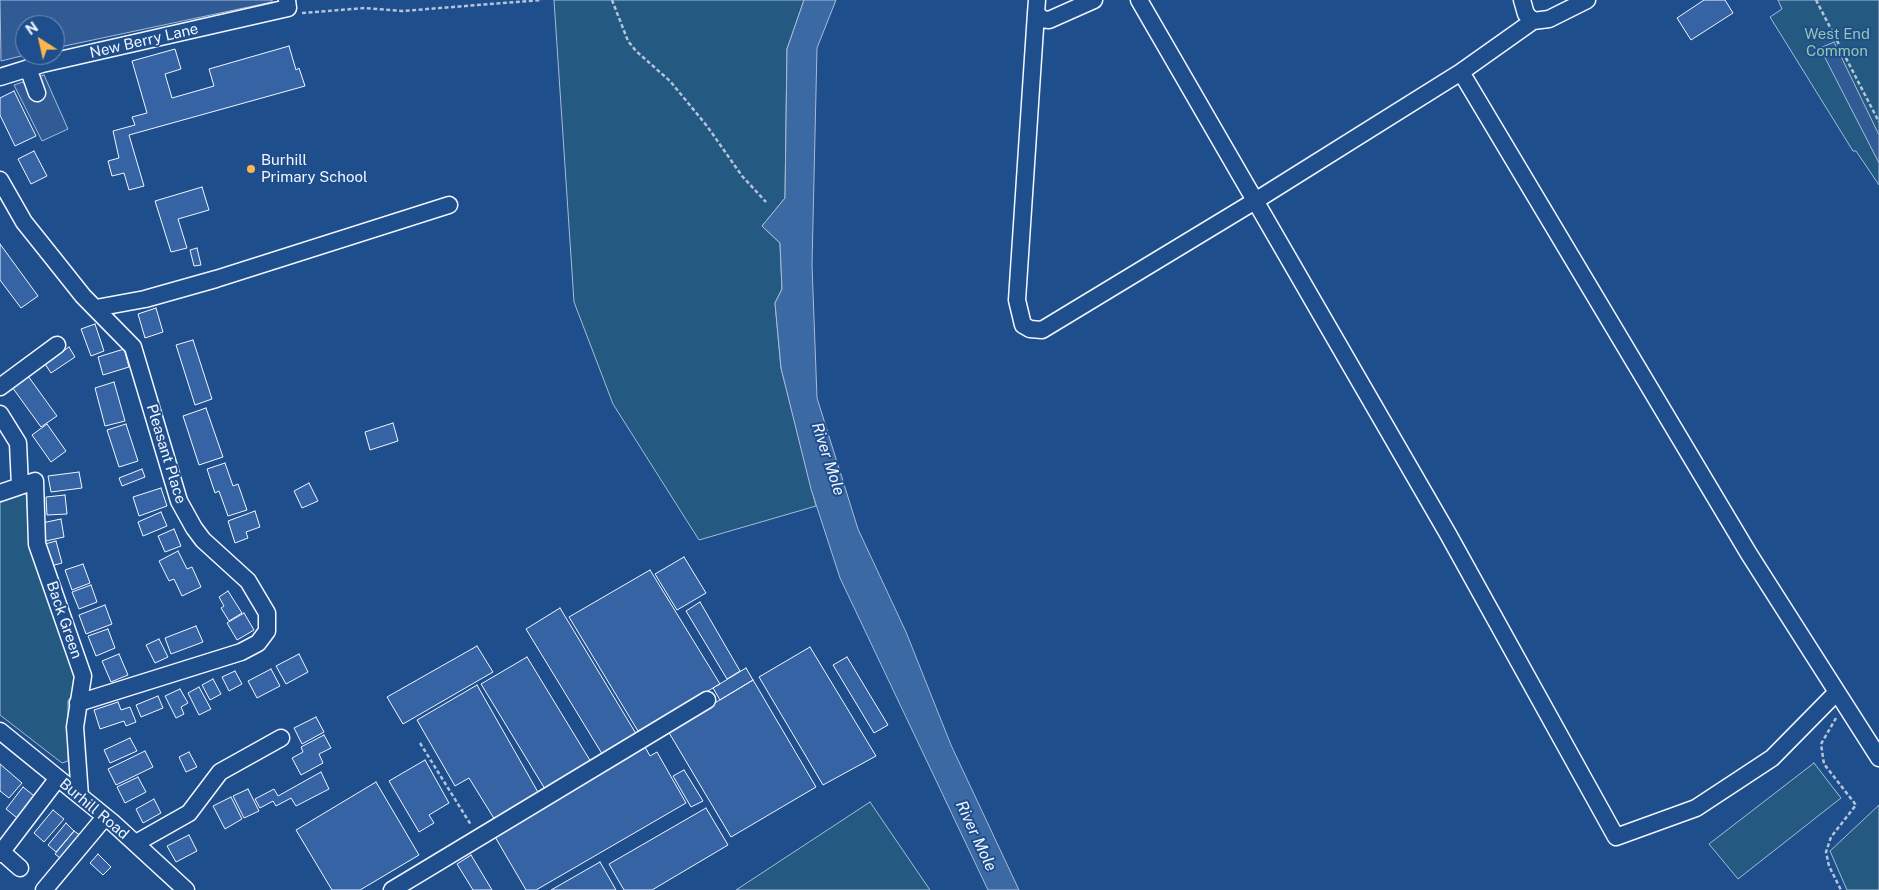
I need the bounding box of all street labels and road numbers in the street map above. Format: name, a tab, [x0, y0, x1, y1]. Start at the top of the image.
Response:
street label: New Berry Lane	[88, 20, 200, 62]
street label: Pleasant Place	[142, 402, 190, 506]
street label: Back Green	[42, 579, 86, 661]
street label: Burhill Road	[56, 775, 132, 843]

